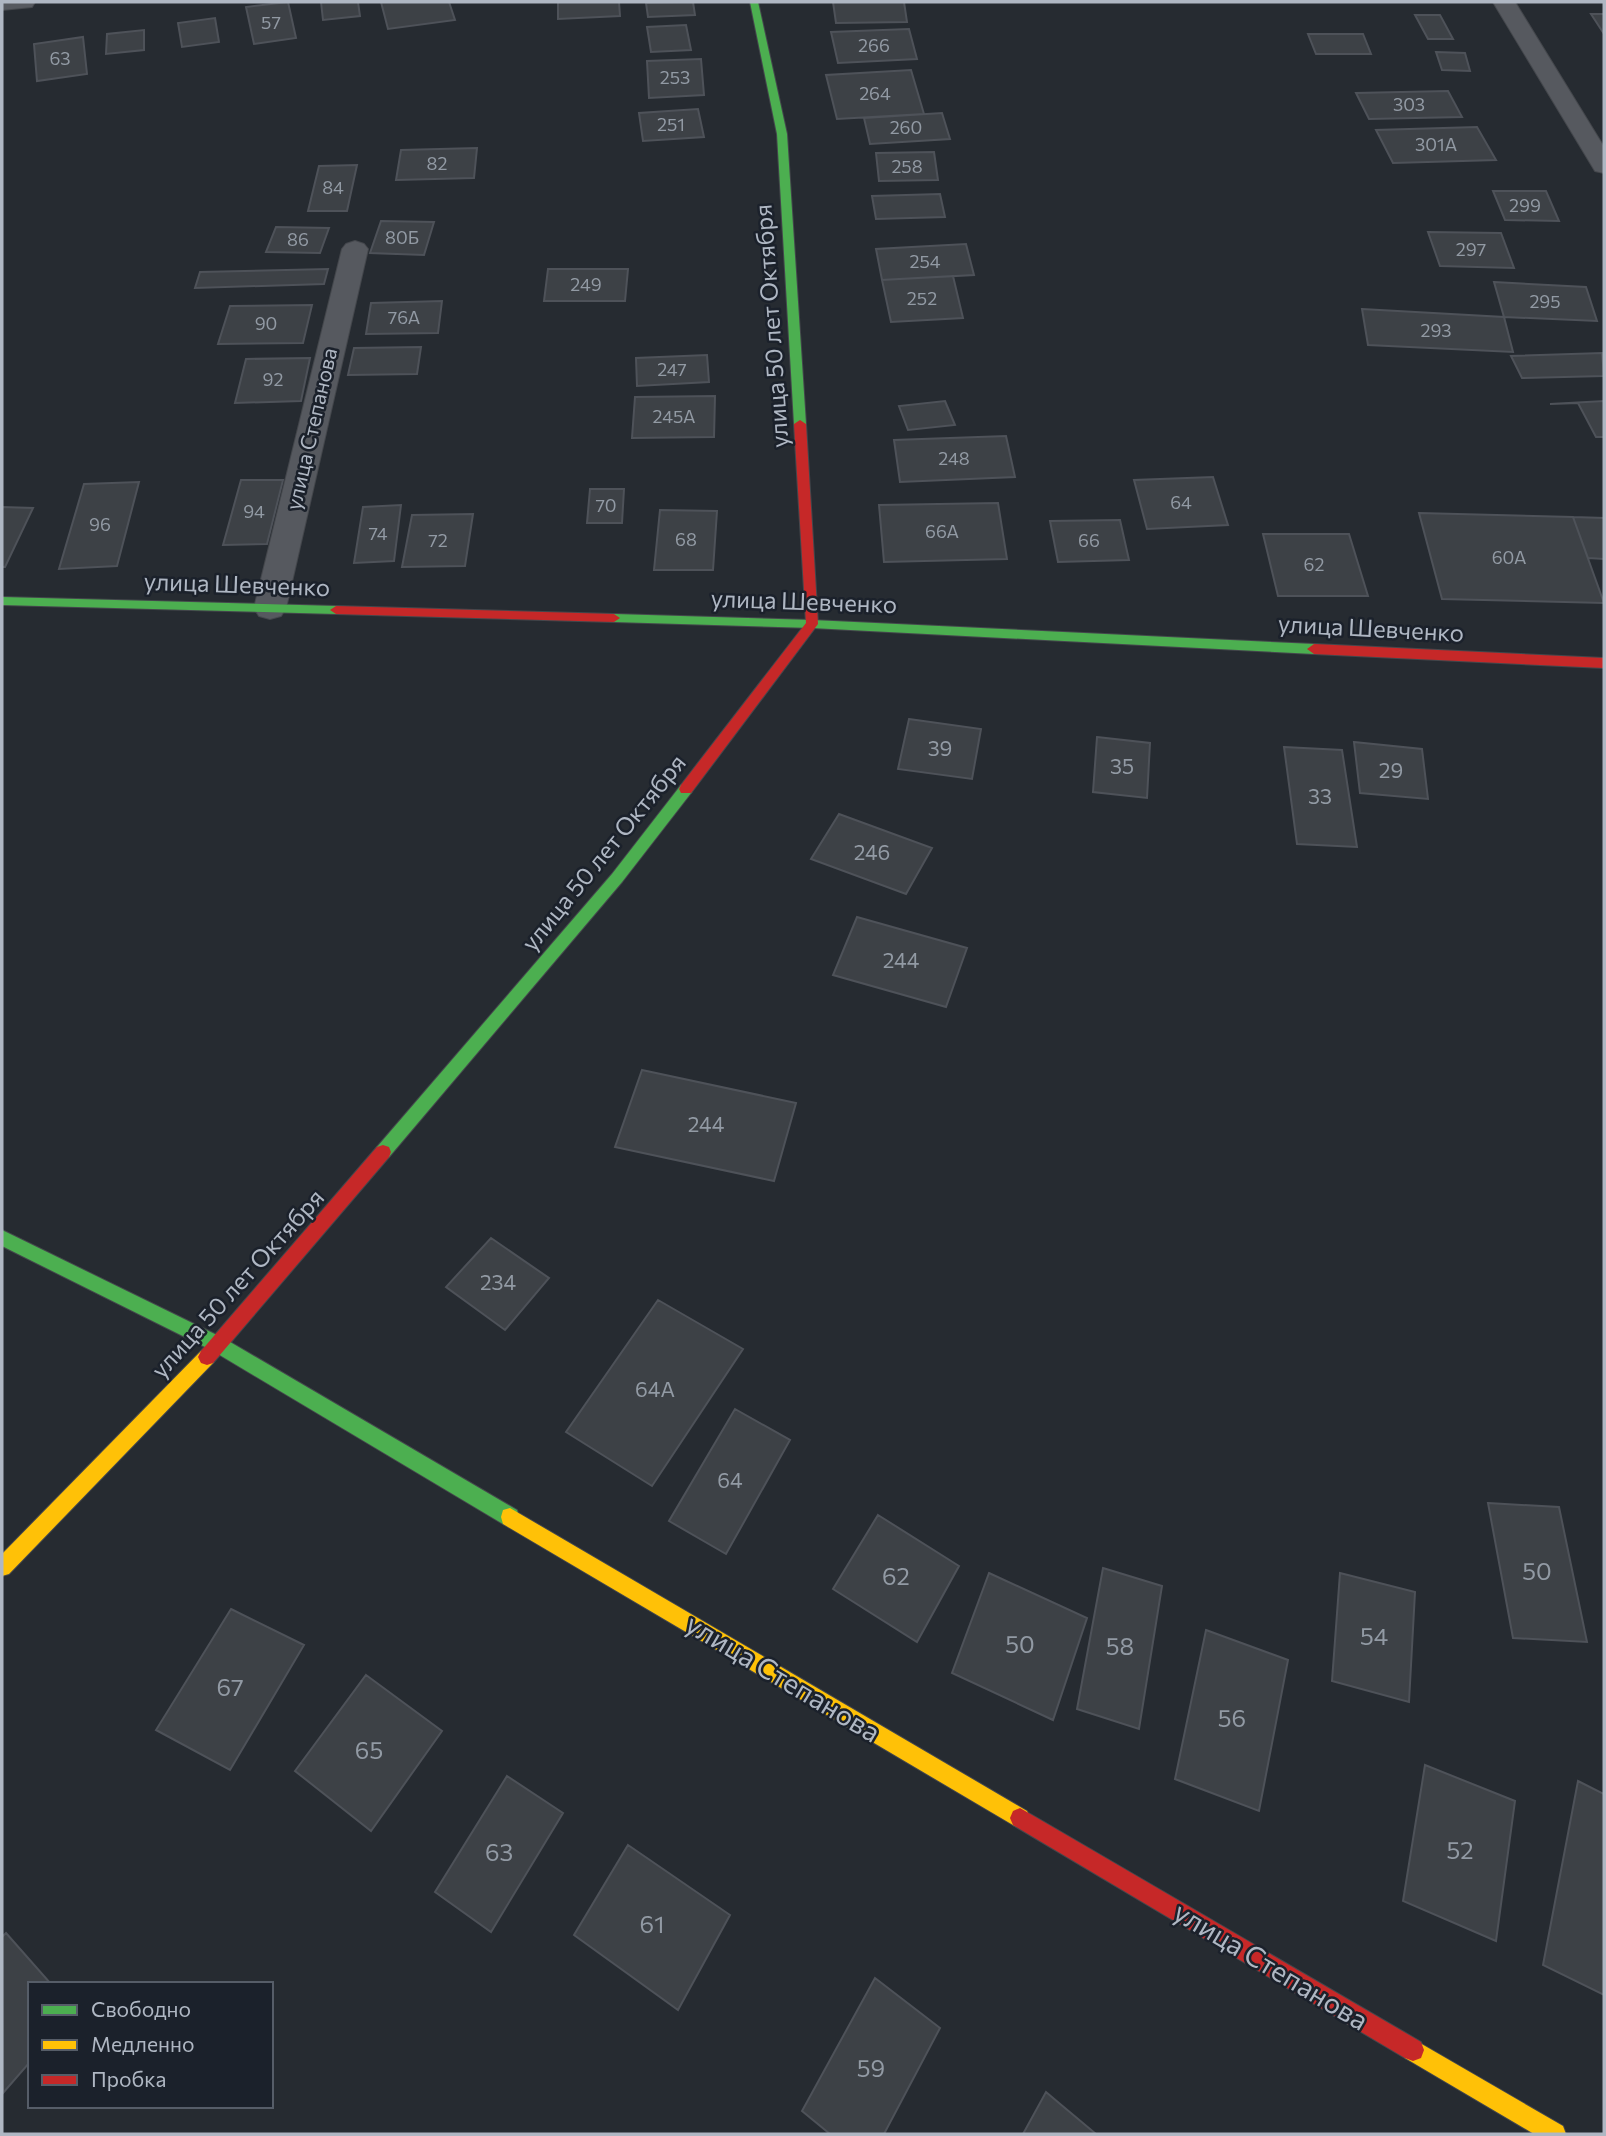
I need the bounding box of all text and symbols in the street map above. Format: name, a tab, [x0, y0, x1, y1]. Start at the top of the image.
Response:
house number: 57	[261, 11, 281, 33]
house number: 266	[858, 34, 890, 56]
house number: 63	[49, 47, 71, 69]
house number: 253	[660, 66, 690, 88]
house number: 264	[859, 82, 891, 104]
house number: 303	[1393, 93, 1425, 115]
house number: 251	[657, 113, 685, 135]
house number: 260	[890, 116, 922, 138]
house number: 301А	[1415, 133, 1457, 155]
house number: 82	[427, 152, 447, 174]
house number: 258	[891, 155, 923, 177]
house number: 84	[322, 176, 344, 198]
house number: 299	[1509, 194, 1541, 216]
street label: улица 50 лет Октября	[748, 203, 793, 449]
house number: 80Б	[385, 226, 419, 248]
house number: 86	[287, 228, 309, 250]
house number: 297	[1456, 238, 1486, 260]
house number: 254	[909, 250, 941, 272]
house number: 249	[570, 273, 602, 295]
house number: 252	[907, 287, 937, 309]
house number: 295	[1529, 290, 1561, 312]
house number: 76А	[388, 306, 420, 328]
house number: 90	[255, 312, 277, 334]
house number: 293	[1420, 319, 1452, 341]
street label: улица Степанова	[280, 345, 341, 512]
house number: 247	[657, 358, 687, 380]
house number: 92	[263, 368, 283, 390]
house number: 245А	[653, 405, 695, 427]
house number: 248	[938, 447, 970, 469]
house number: 64	[1170, 491, 1192, 513]
house number: 70	[595, 494, 617, 516]
house number: 94	[243, 500, 265, 522]
house number: 96	[89, 513, 111, 535]
house number: 66А	[925, 520, 959, 542]
house number: 74	[368, 522, 388, 544]
house number: 68	[675, 528, 697, 550]
house number: 72	[428, 529, 448, 551]
house number: 66	[1078, 529, 1100, 551]
house number: 60А	[1492, 546, 1526, 568]
house number: 62	[1304, 553, 1324, 575]
street label: улица Шевченко	[143, 566, 331, 601]
street label: улица Шевченко	[710, 583, 898, 618]
street label: улица Шевченко	[1277, 608, 1465, 647]
house number: 39	[928, 735, 952, 760]
street label: улица 50 лет Октября	[515, 748, 691, 956]
house number: 35	[1110, 753, 1134, 778]
house number: 29	[1379, 757, 1403, 782]
house number: 33	[1308, 783, 1332, 808]
house number: 246	[854, 839, 890, 864]
house number: 244	[883, 947, 920, 972]
house number: 244	[688, 1111, 725, 1136]
street label: улица 50 лет Октября	[144, 1183, 329, 1383]
house number: 234	[480, 1269, 517, 1294]
house number: 64А	[635, 1376, 675, 1401]
house number: 64	[717, 1467, 743, 1492]
house number: 50	[1522, 1556, 1552, 1585]
house number: 62	[882, 1561, 910, 1590]
street label: улица Степанова	[680, 1606, 887, 1749]
house number: 54	[1360, 1621, 1388, 1650]
house number: 50	[1005, 1629, 1035, 1658]
house number: 58	[1106, 1631, 1134, 1660]
house number: 67	[216, 1672, 244, 1701]
house number: 56	[1218, 1703, 1246, 1732]
house number: 65	[355, 1735, 383, 1764]
house number: 52	[1446, 1835, 1474, 1864]
house number: 63	[485, 1837, 513, 1866]
street label: улица Степанова	[1168, 1894, 1375, 2037]
house number: 61	[640, 1909, 664, 1938]
legend	[28, 1982, 273, 2108]
text: Свободно	[91, 1996, 191, 2021]
text: Медленно	[91, 2031, 195, 2056]
house number: 59	[857, 2053, 885, 2082]
text: Пробка	[91, 2066, 166, 2091]

